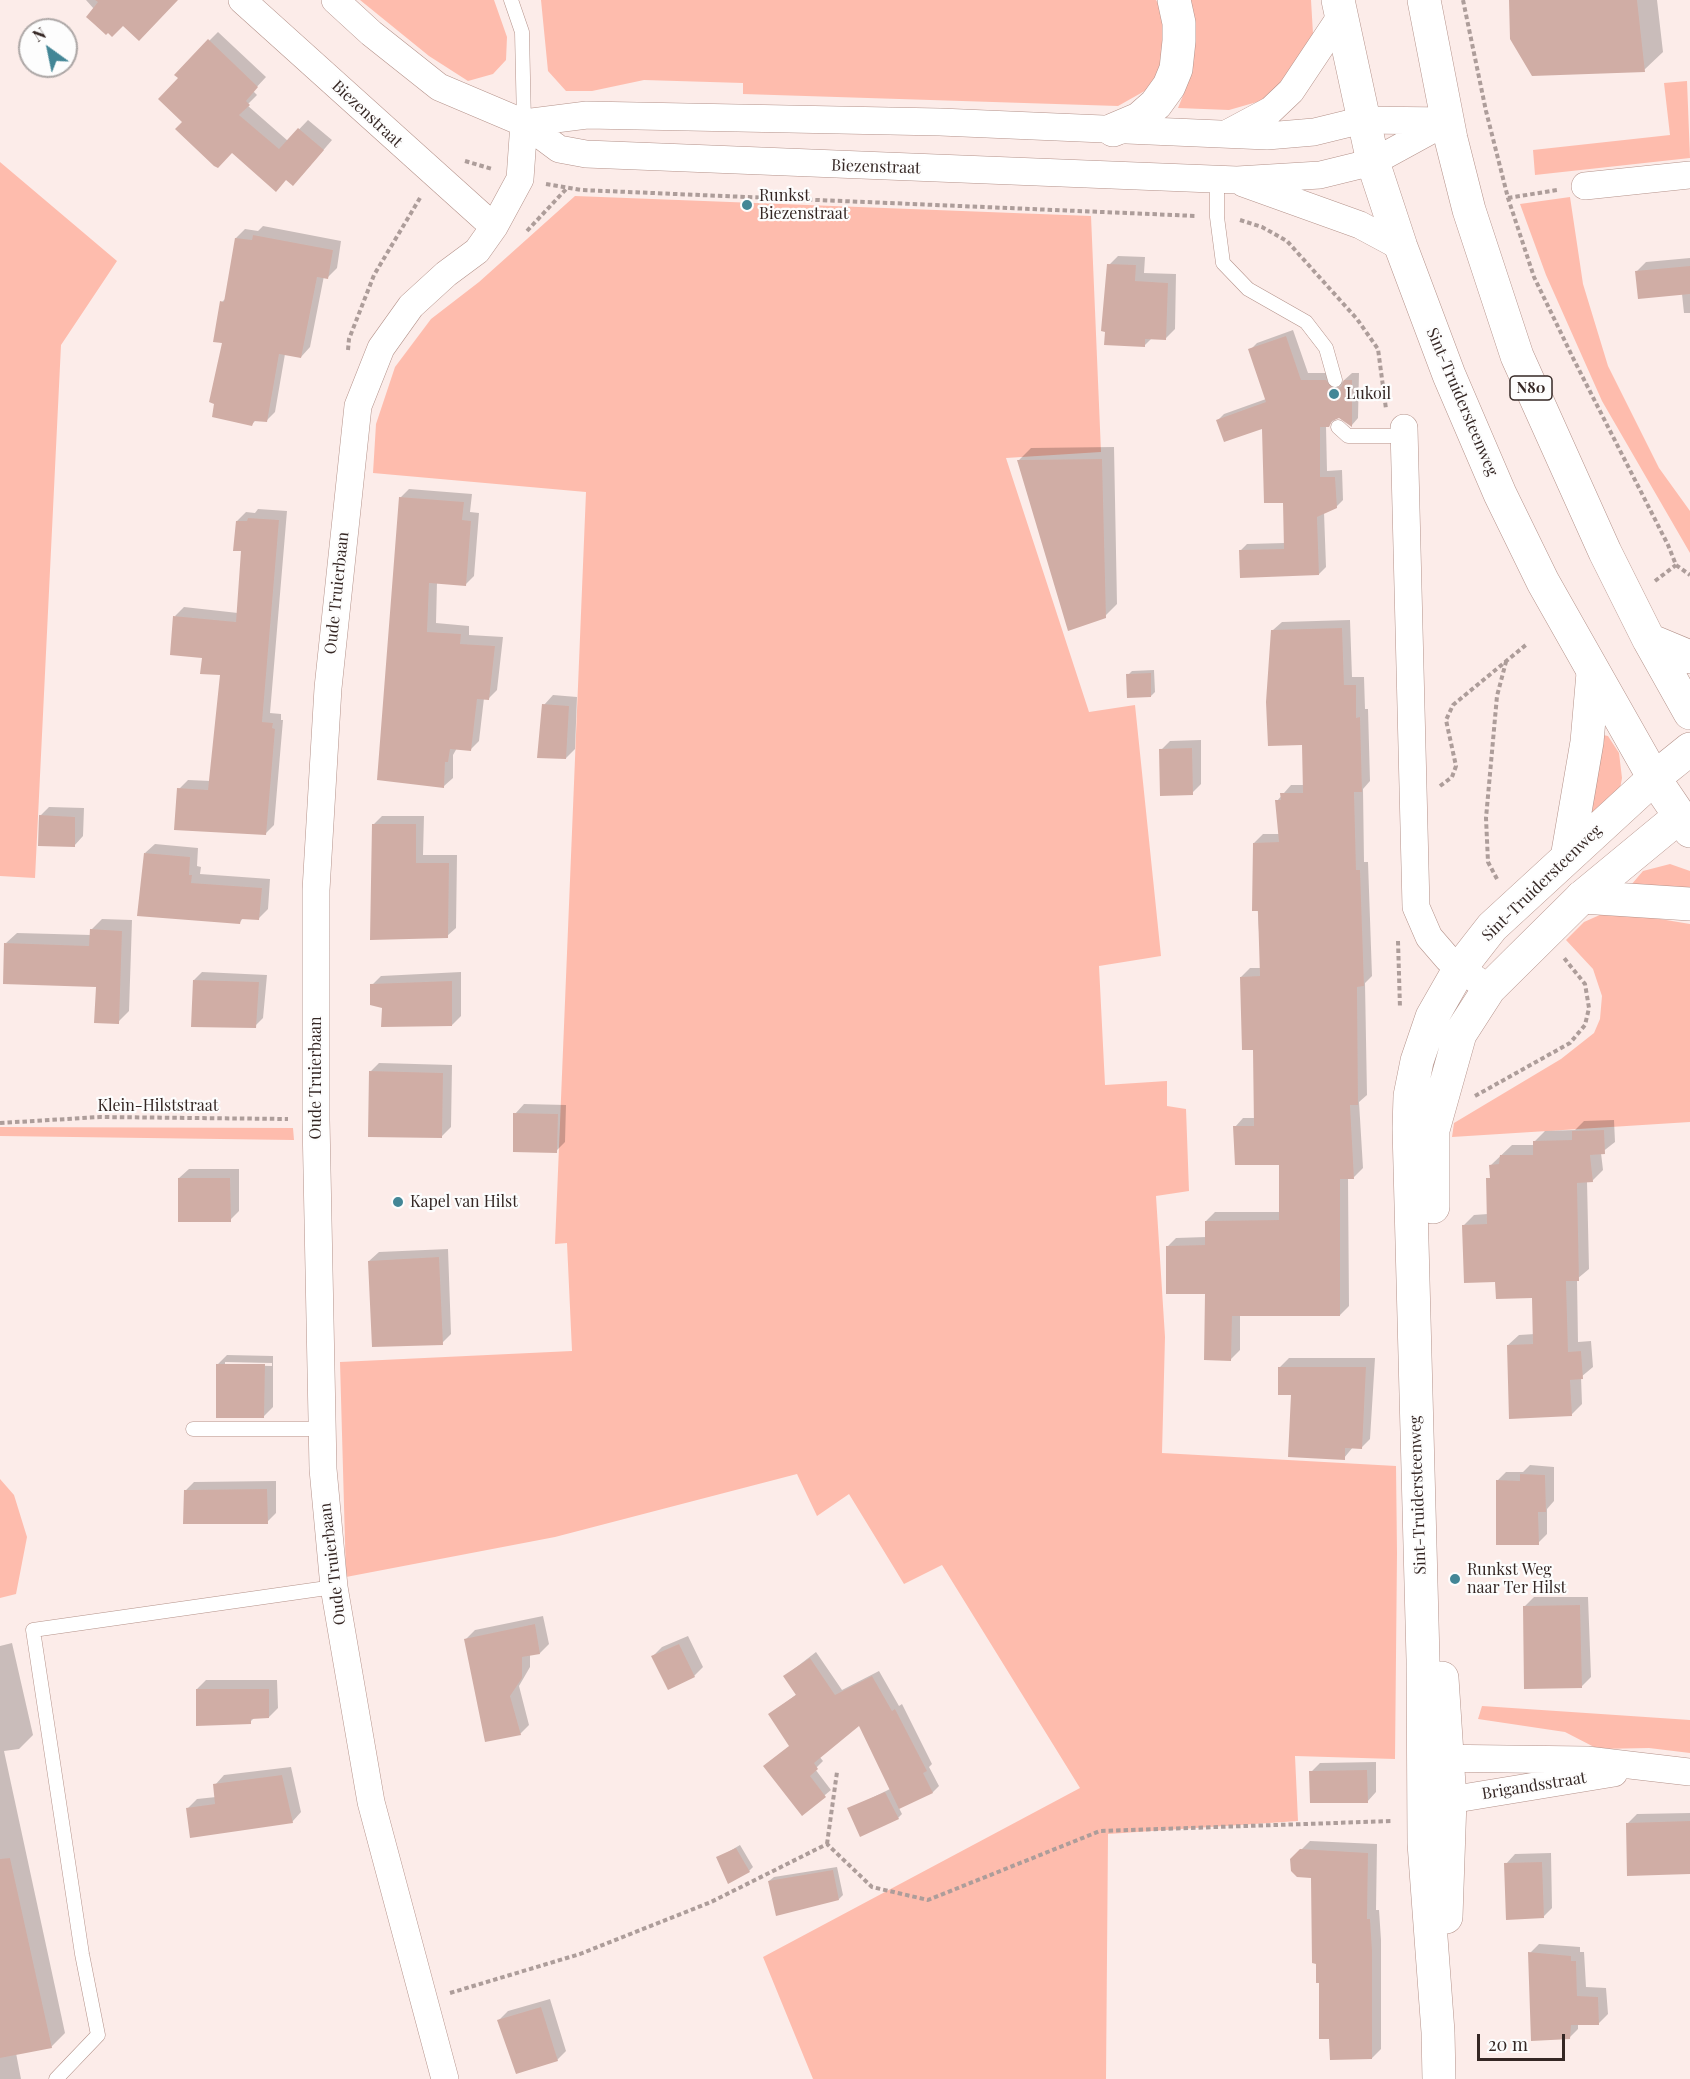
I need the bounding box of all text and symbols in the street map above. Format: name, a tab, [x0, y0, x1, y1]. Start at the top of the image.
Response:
north arrow	[18, 18, 78, 78]
text: N	[28, 22, 50, 46]
street label: Biezenstraat	[328, 76, 406, 152]
street label: Biezenstraat	[831, 156, 921, 178]
place label: Runkst Biezenstraat	[759, 186, 848, 224]
marker: Runkst Biezenstraat	[740, 198, 754, 212]
street label: Sint-Truidersteenweg	[1422, 325, 1502, 479]
road number: N80	[1510, 376, 1552, 400]
place label: Lukoil	[1346, 384, 1391, 404]
marker: Lukoil	[1327, 387, 1341, 401]
street label: Oude Truierbaan	[321, 531, 353, 655]
street label: Sint-Truidersteenweg	[1478, 821, 1606, 945]
street label: Oude Truierbaan	[306, 1017, 326, 1139]
street label: Klein-Hilststraat	[98, 1096, 218, 1116]
place label: Kapel van Hilst	[410, 1192, 518, 1212]
marker: Kapel van Hilst	[391, 1195, 405, 1209]
street label: Sint-Truidersteenweg	[1406, 1415, 1430, 1575]
street label: Oude Truierbaan	[316, 1502, 350, 1626]
place label: Runkst Weg naar Ter Hilst	[1467, 1560, 1566, 1598]
marker: Runkst Weg naar Ter Hilst	[1448, 1572, 1462, 1586]
street label: Brigandsstraat	[1480, 1768, 1588, 1804]
scale bar	[1480, 2022, 1568, 2060]
text: 20 m	[1488, 2032, 1528, 2056]

